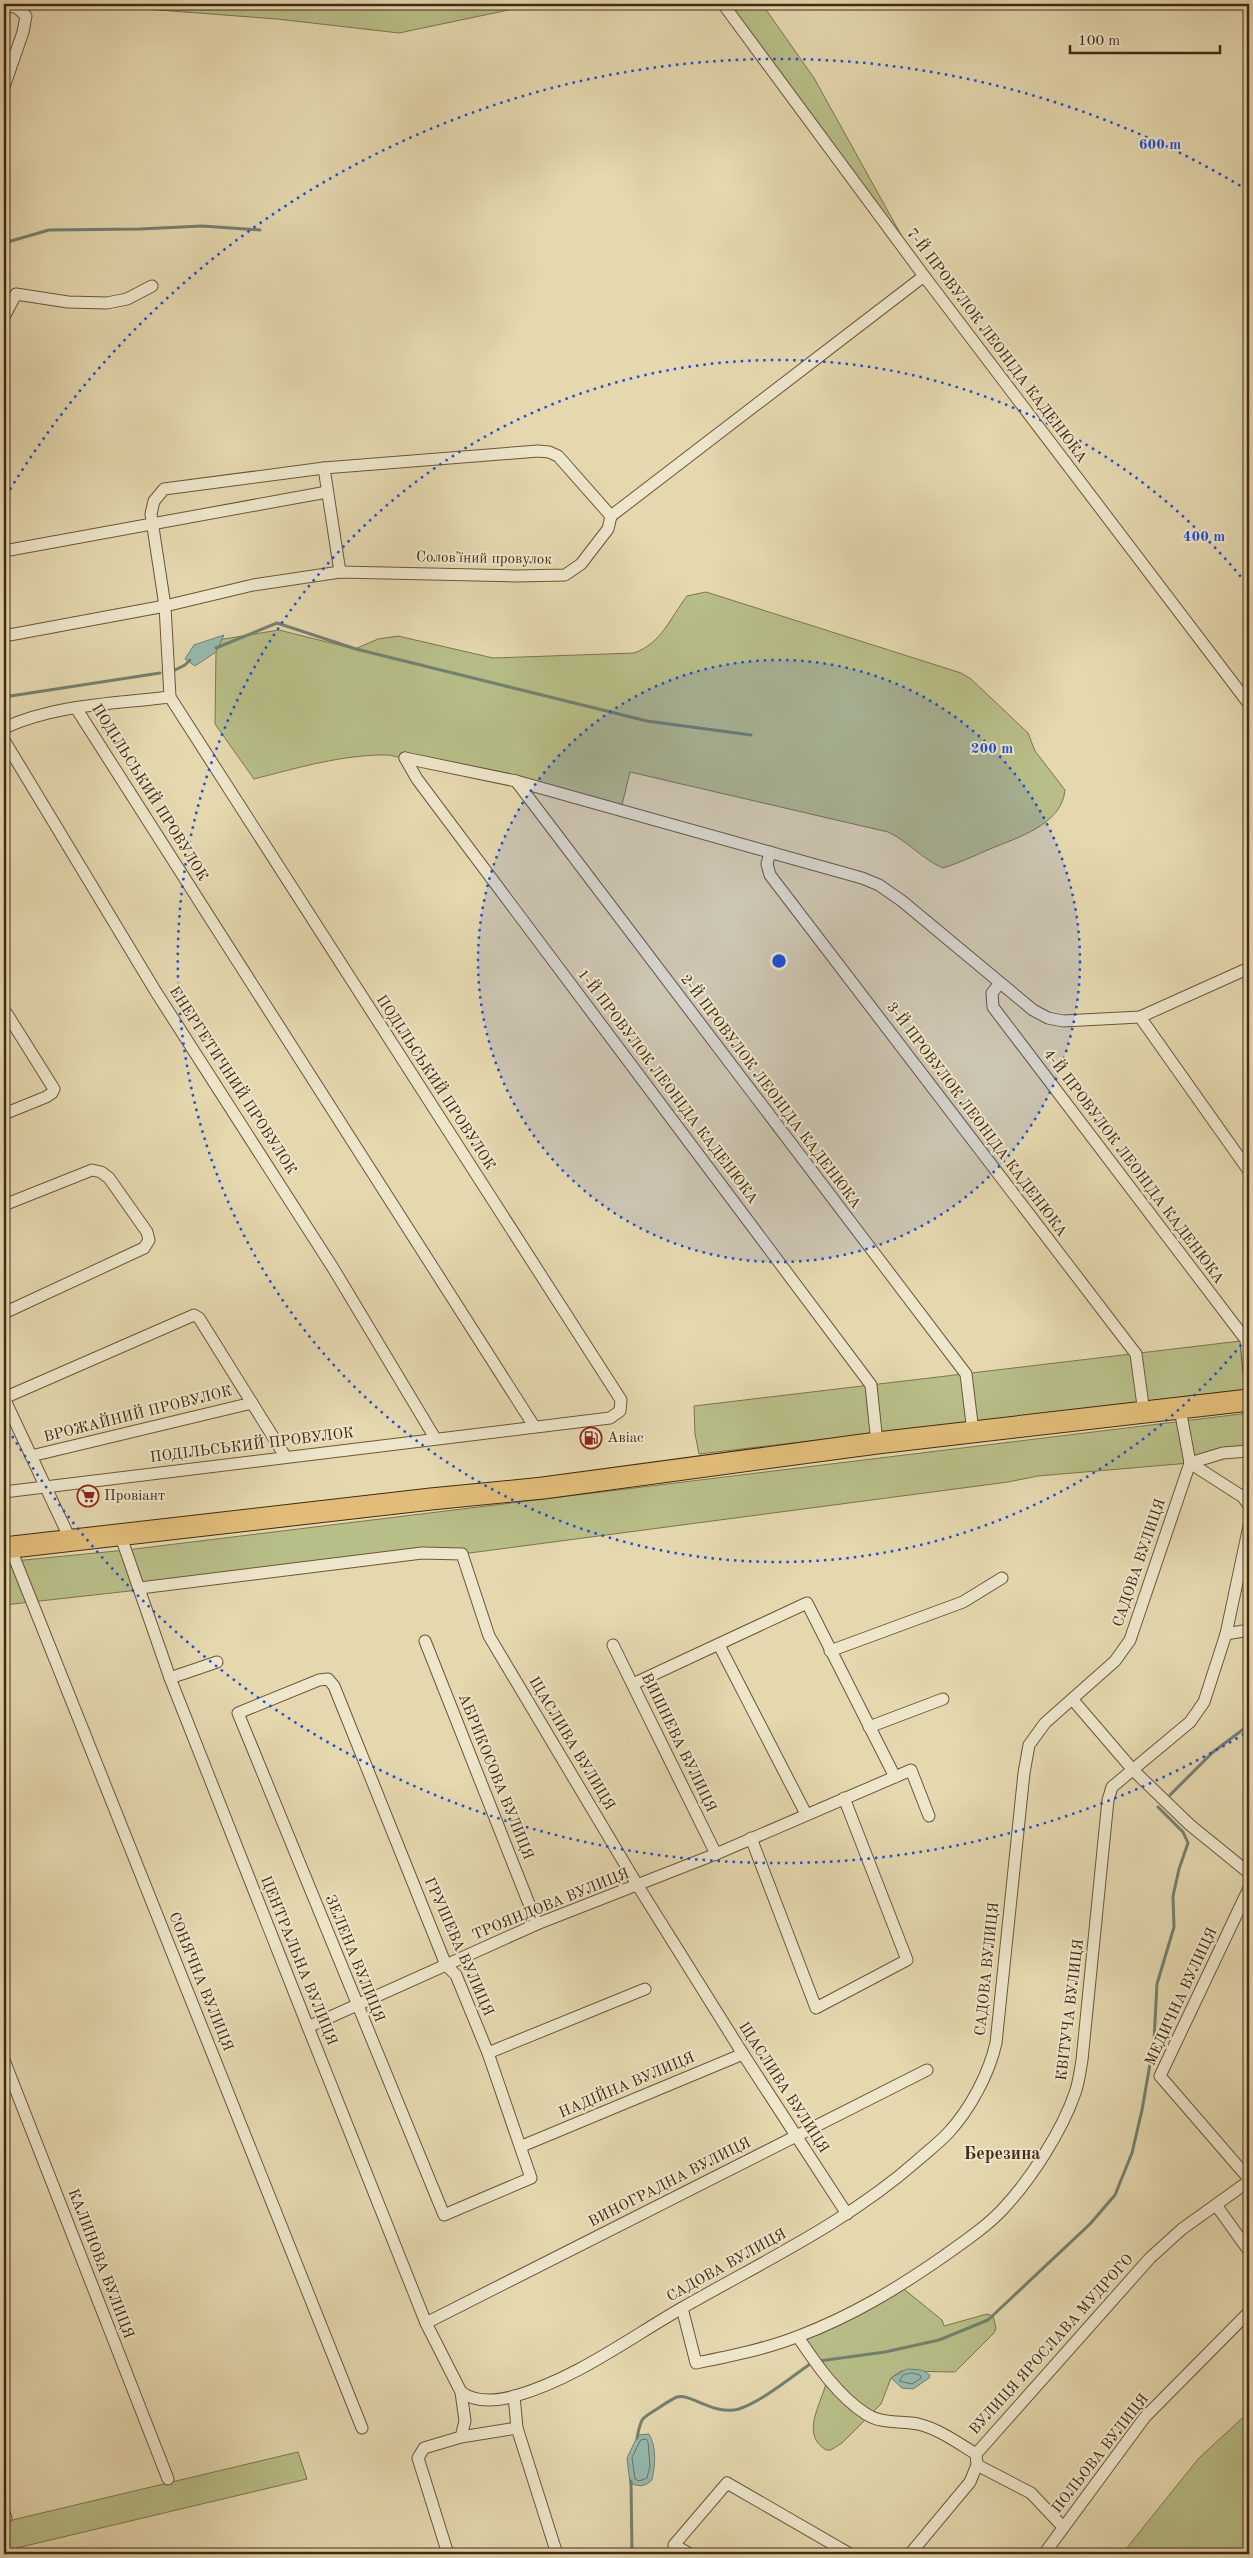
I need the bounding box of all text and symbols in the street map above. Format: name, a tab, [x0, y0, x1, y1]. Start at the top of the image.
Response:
scale bar	[1070, 22, 1220, 54]
text: 100 m	[1078, 34, 1120, 49]
text: 600 m	[1139, 138, 1181, 153]
street label: 7-Й ПРОВУЛОК ЛЕОНІДА КАДЕНЮКА	[903, 224, 1093, 466]
text: 400 m	[1183, 530, 1225, 545]
street label: Соловʼїний провулок	[416, 550, 552, 568]
street label: ПОДІЛЬСЬКИЙ ПРОВУЛОК	[88, 700, 213, 884]
text: 200 m	[971, 742, 1013, 757]
centre of rings	[770, 952, 788, 970]
street label: 1-Й ПРОВУЛОК ЛЕОНІДА КАДЕНЮКА	[574, 965, 764, 1207]
street label: 2-Й ПРОВУЛОК ЛЕОНІДА КАДЕНЮКА	[677, 970, 867, 1212]
street label: ЕНЕРГЕТИЧНИЙ ПРОВУЛОК	[166, 982, 302, 1178]
street label: ПОДІЛЬСЬКИЙ ПРОВУЛОК	[373, 991, 501, 1173]
street label: 3-Й ПРОВУЛОК ЛЕОНІДА КАДЕНЮКА	[883, 998, 1073, 1240]
street label: 4-Й ПРОВУЛОК ЛЕОНІДА КАДЕНЮКА	[1040, 1045, 1230, 1287]
street label: ВРОЖАЙНИЙ ПРОВУЛОК	[41, 1380, 234, 1446]
street label: ПОДІЛЬСЬКИЙ ПРОВУЛОК	[149, 1422, 355, 1466]
fuel station icon: Авіас	[579, 1426, 603, 1450]
place label: Авіас	[607, 1431, 644, 1446]
supermarket icon: Провіант	[76, 1484, 100, 1508]
place label: Провіант	[104, 1489, 165, 1504]
street label: САДОВА ВУЛИЦЯ	[1111, 1497, 1169, 1629]
street label: ВИШНЕВА ВУЛИЦЯ	[638, 1671, 718, 1815]
street label: ЩАСЛИВА ВУЛИЦЯ	[525, 1675, 617, 1813]
street label: АБРИКОСОВА ВУЛИЦЯ	[455, 1692, 535, 1862]
street label: ТРОЯНДОВА ВУЛИЦЯ	[470, 1867, 632, 1943]
street label: ЦЕНТРАЛЬНА ВУЛИЦЯ	[257, 1874, 339, 2048]
street label: ГРУШЕВА ВУЛИЦЯ	[421, 1875, 495, 2019]
street label: ЗЕЛЕНА ВУЛИЦЯ	[322, 1893, 386, 2025]
street label: САДОВА ВУЛИЦЯ	[974, 1901, 1002, 2037]
street label: СОНЯЧНА ВУЛИЦЯ	[165, 1910, 235, 2054]
street label: МЕДИЧНА ВУЛИЦЯ	[1143, 1926, 1221, 2068]
street label: КВІТУЧА ВУЛИЦЯ	[1055, 1938, 1087, 2082]
street label: ЩАСЛИВА ВУЛИЦЯ	[735, 2020, 831, 2156]
street label: НАДІЙНА ВУЛИЦЯ	[555, 2047, 697, 2121]
street label: ВИНОГРАДНА ВУЛИЦЯ	[587, 2136, 753, 2230]
district label: Березина	[964, 2145, 1040, 2163]
street label: КАЛИНОВА ВУЛИЦЯ	[64, 2187, 136, 2341]
street label: САДОВА ВУЛИЦЯ	[665, 2227, 789, 2305]
street label: ВУЛИЦЯ ЯРОСЛАВА МУДРОГО	[967, 2252, 1137, 2438]
street label: ПОЛЬОВА ВУЛИЦЯ	[1050, 2392, 1152, 2516]

